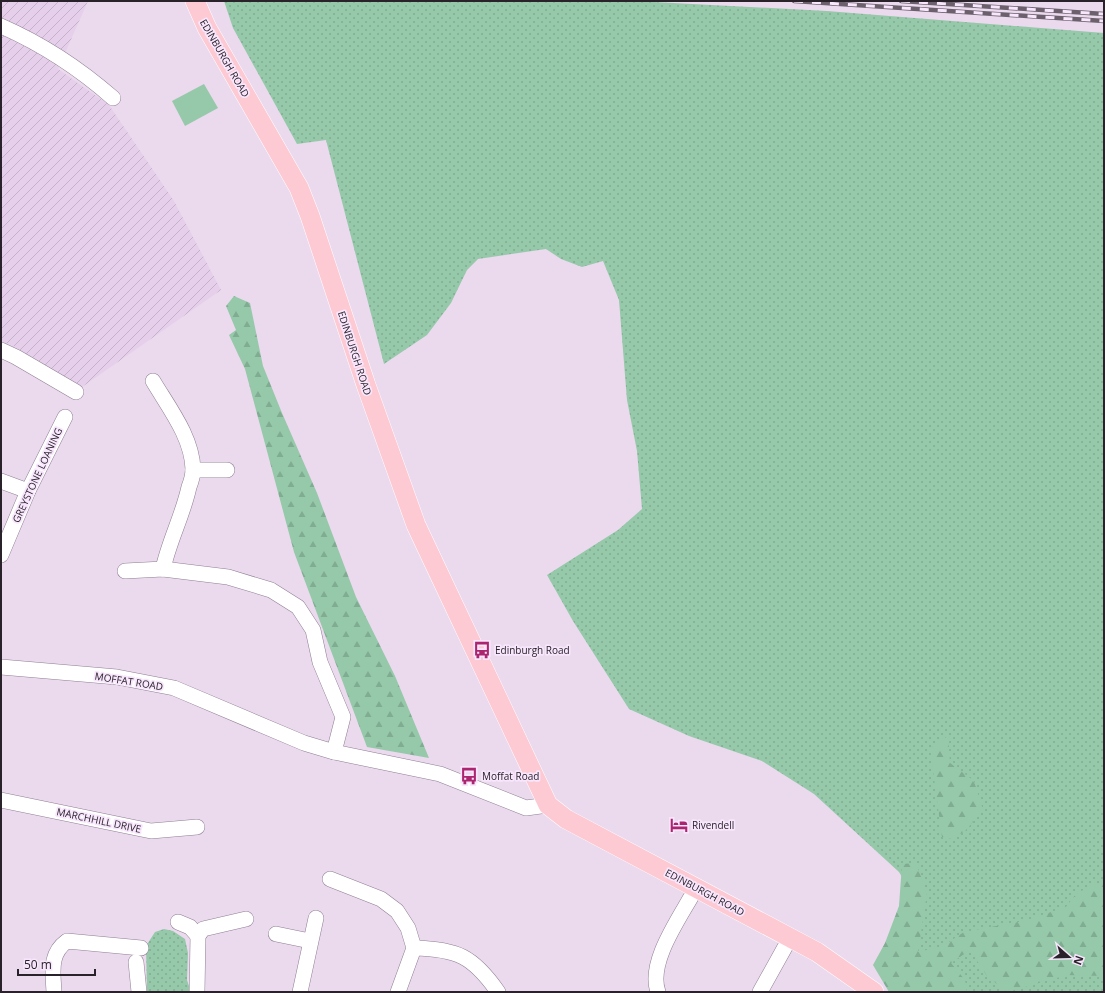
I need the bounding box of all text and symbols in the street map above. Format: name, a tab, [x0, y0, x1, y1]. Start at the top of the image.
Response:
street label: EDINBURGH ROAD	[197, 16, 253, 100]
street label: EDINBURGH ROAD	[335, 309, 375, 397]
street label: GREYSTONE LOANING	[9, 425, 65, 525]
bus stop icon: Edinburgh Road	[472, 640, 492, 660]
place label: Edinburgh Road	[495, 643, 570, 657]
street label: MOFFAT ROAD	[94, 669, 164, 693]
bus stop icon: Moffat Road	[459, 766, 479, 786]
place label: Moffat Road	[482, 769, 539, 783]
street label: MARCHHILL DRIVE	[55, 804, 143, 836]
hotel icon: Rivendell	[669, 815, 689, 835]
place label: Rivendell	[692, 818, 734, 832]
street label: EDINBURGH ROAD	[663, 865, 747, 919]
north arrow	[1049, 937, 1089, 977]
scale bar	[18, 951, 95, 977]
text: N	[1070, 954, 1087, 967]
text: 50 m	[24, 956, 52, 973]

